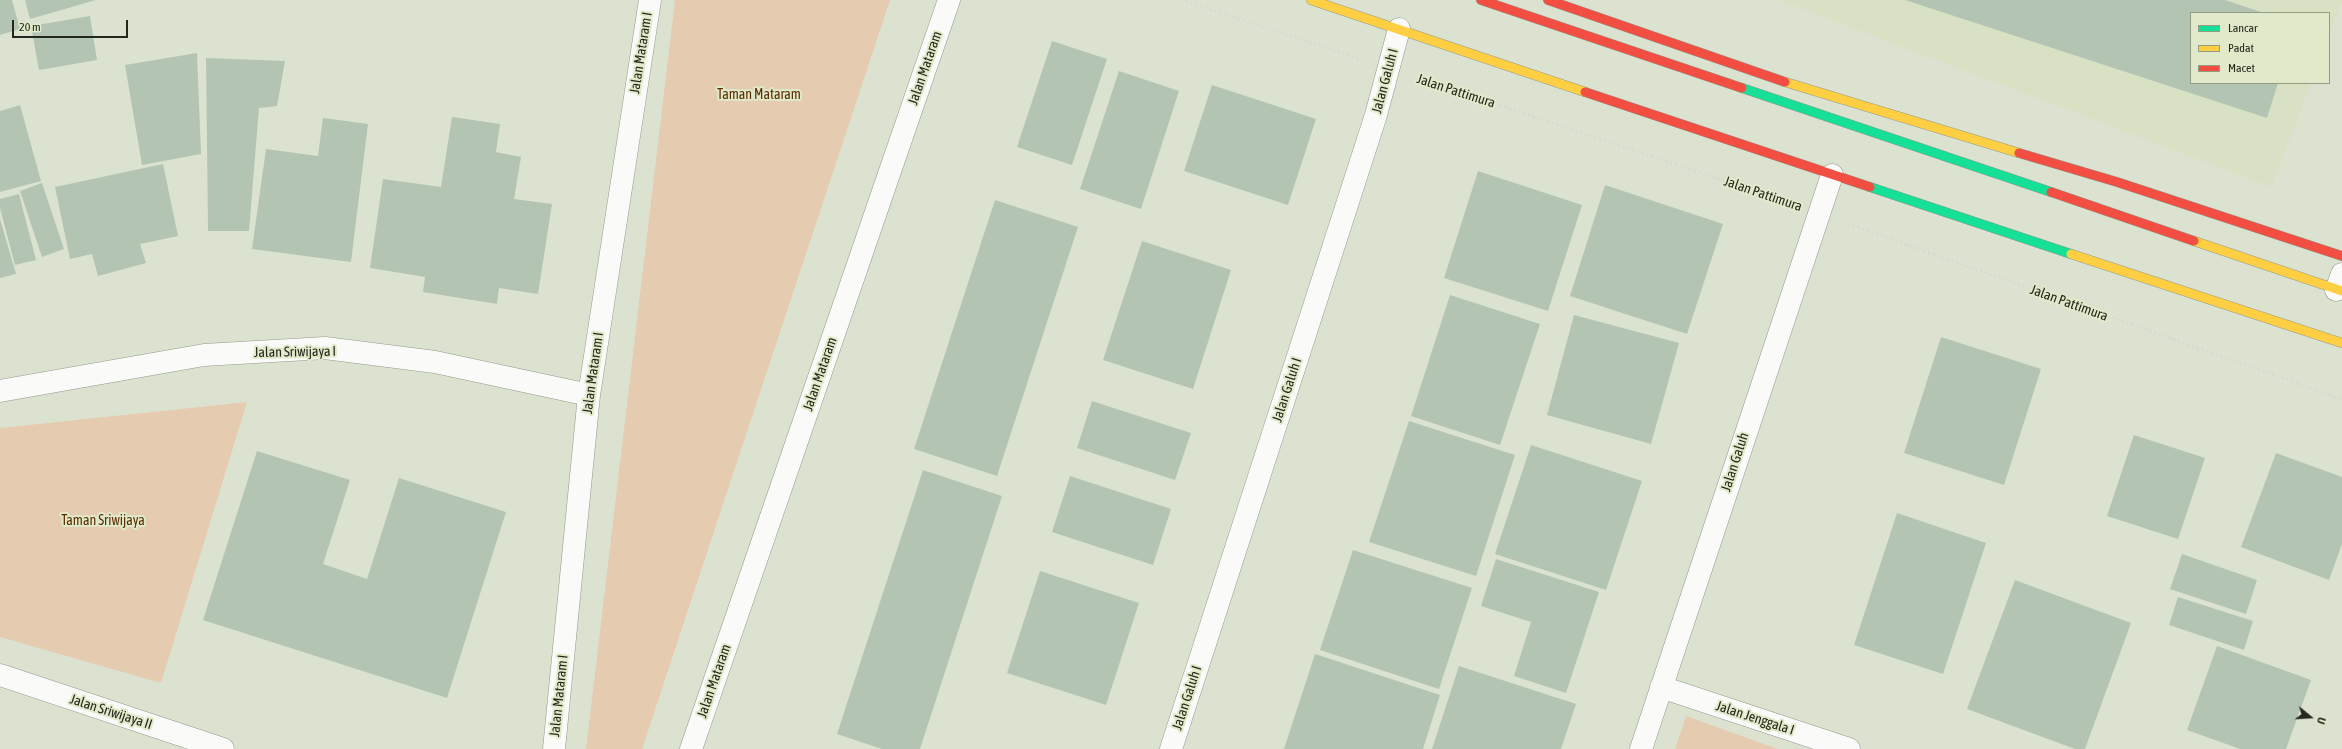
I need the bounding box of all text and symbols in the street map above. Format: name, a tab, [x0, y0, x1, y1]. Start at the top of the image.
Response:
street label: Jalan Mataram I	[626, 11, 656, 95]
scale bar	[14, 12, 130, 38]
legend	[2190, 12, 2330, 84]
text: 20 m	[19, 20, 41, 34]
text: Lancar	[2228, 21, 2258, 35]
street label: Jalan Mataram	[905, 29, 945, 107]
text: Padat	[2228, 41, 2254, 55]
street label: Jalan Galuh I	[1368, 47, 1402, 115]
text: Macet	[2228, 61, 2255, 75]
street label: Jalan Pattimura	[1415, 70, 1497, 112]
park label: Taman Mataram	[717, 87, 801, 103]
street label: Jalan Pattimura	[1722, 173, 1804, 215]
street label: Jalan Pattimura	[2028, 281, 2110, 325]
street label: Jalan Mataram I	[579, 331, 607, 415]
street label: Jalan Mataram	[800, 335, 840, 413]
street label: Jalan Sriwijaya I	[254, 343, 336, 361]
street label: Jalan Galuh I	[1269, 356, 1305, 424]
street label: Jalan Galuh	[1718, 430, 1752, 494]
park label: Taman Sriwijaya	[61, 513, 145, 529]
street label: Jalan Mataram	[694, 642, 734, 720]
street label: Jalan Mataram I	[546, 654, 572, 738]
street label: Jalan Galuh I	[1169, 664, 1205, 732]
street label: Jalan Sriwijaya II	[68, 691, 154, 733]
street label: Jalan Jenggala I	[1714, 697, 1796, 739]
north arrow	[2290, 697, 2330, 737]
text: U	[2315, 716, 2328, 726]

